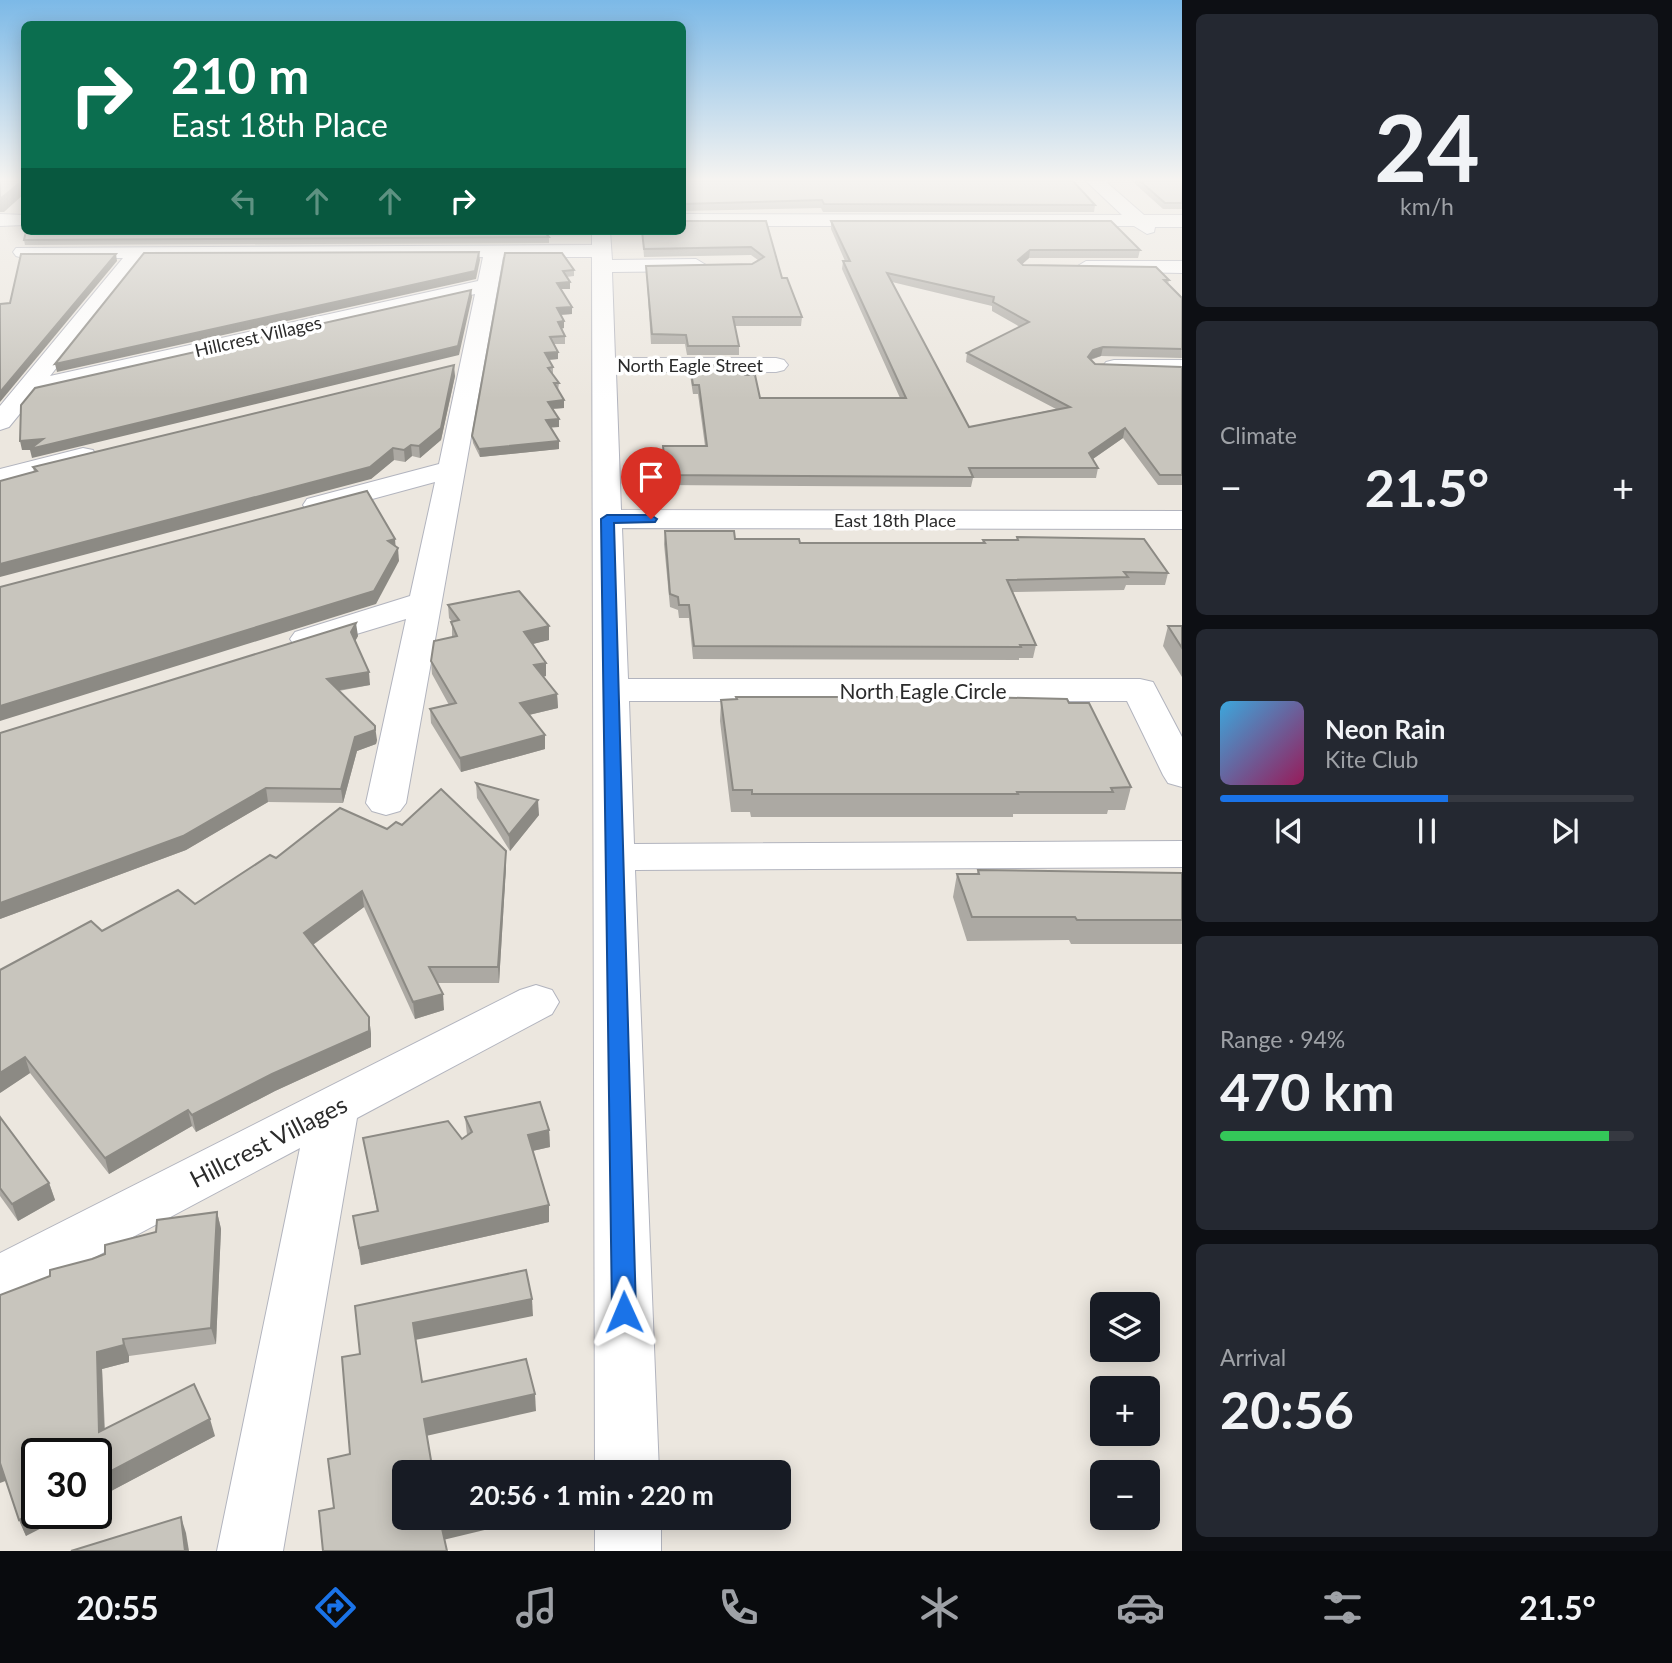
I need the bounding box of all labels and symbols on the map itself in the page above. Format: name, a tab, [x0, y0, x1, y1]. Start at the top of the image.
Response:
street label: Hillcrest Villages	[192, 311, 324, 361]
street label: North Eagle Street	[617, 354, 763, 376]
pin	[621, 447, 681, 519]
street label: East 18th Place	[834, 509, 956, 531]
street label: North Eagle Circle	[839, 678, 1007, 703]
street label: Hillcrest Villages	[185, 1089, 351, 1193]
position arrow	[587, 1275, 661, 1349]
speed limit sign: 30	[21, 1438, 112, 1529]

